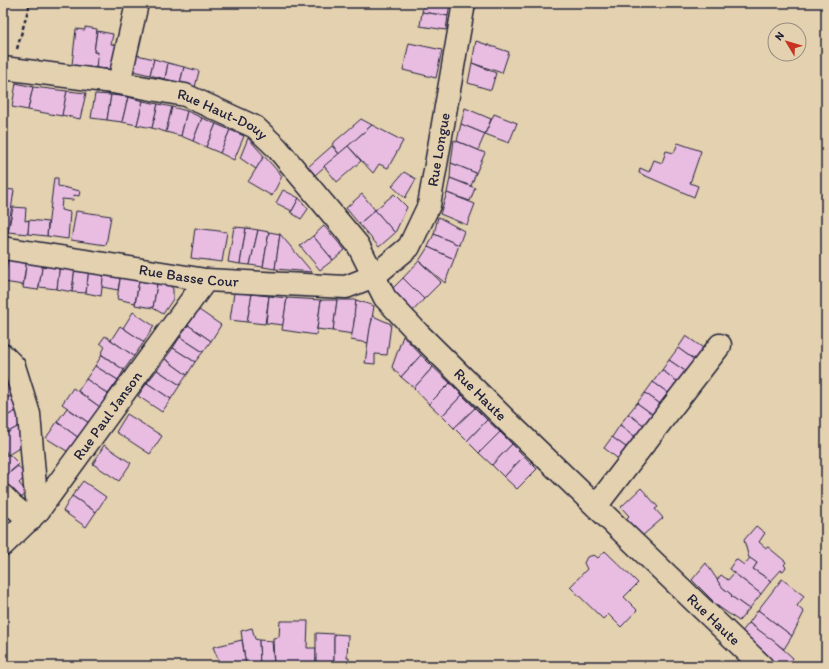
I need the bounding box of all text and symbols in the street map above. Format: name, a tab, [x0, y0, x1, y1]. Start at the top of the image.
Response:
north arrow	[767, 22, 807, 62]
text: N	[772, 29, 787, 43]
street label: Rue Haut-Douy	[176, 85, 272, 143]
street label: Rue Longue	[423, 111, 454, 188]
street label: Rue Basse Cour	[138, 261, 239, 291]
street label: Rue Haute	[450, 365, 511, 425]
street label: Rue Paul Janson	[69, 367, 146, 464]
street label: Rue Haute	[683, 590, 744, 649]

